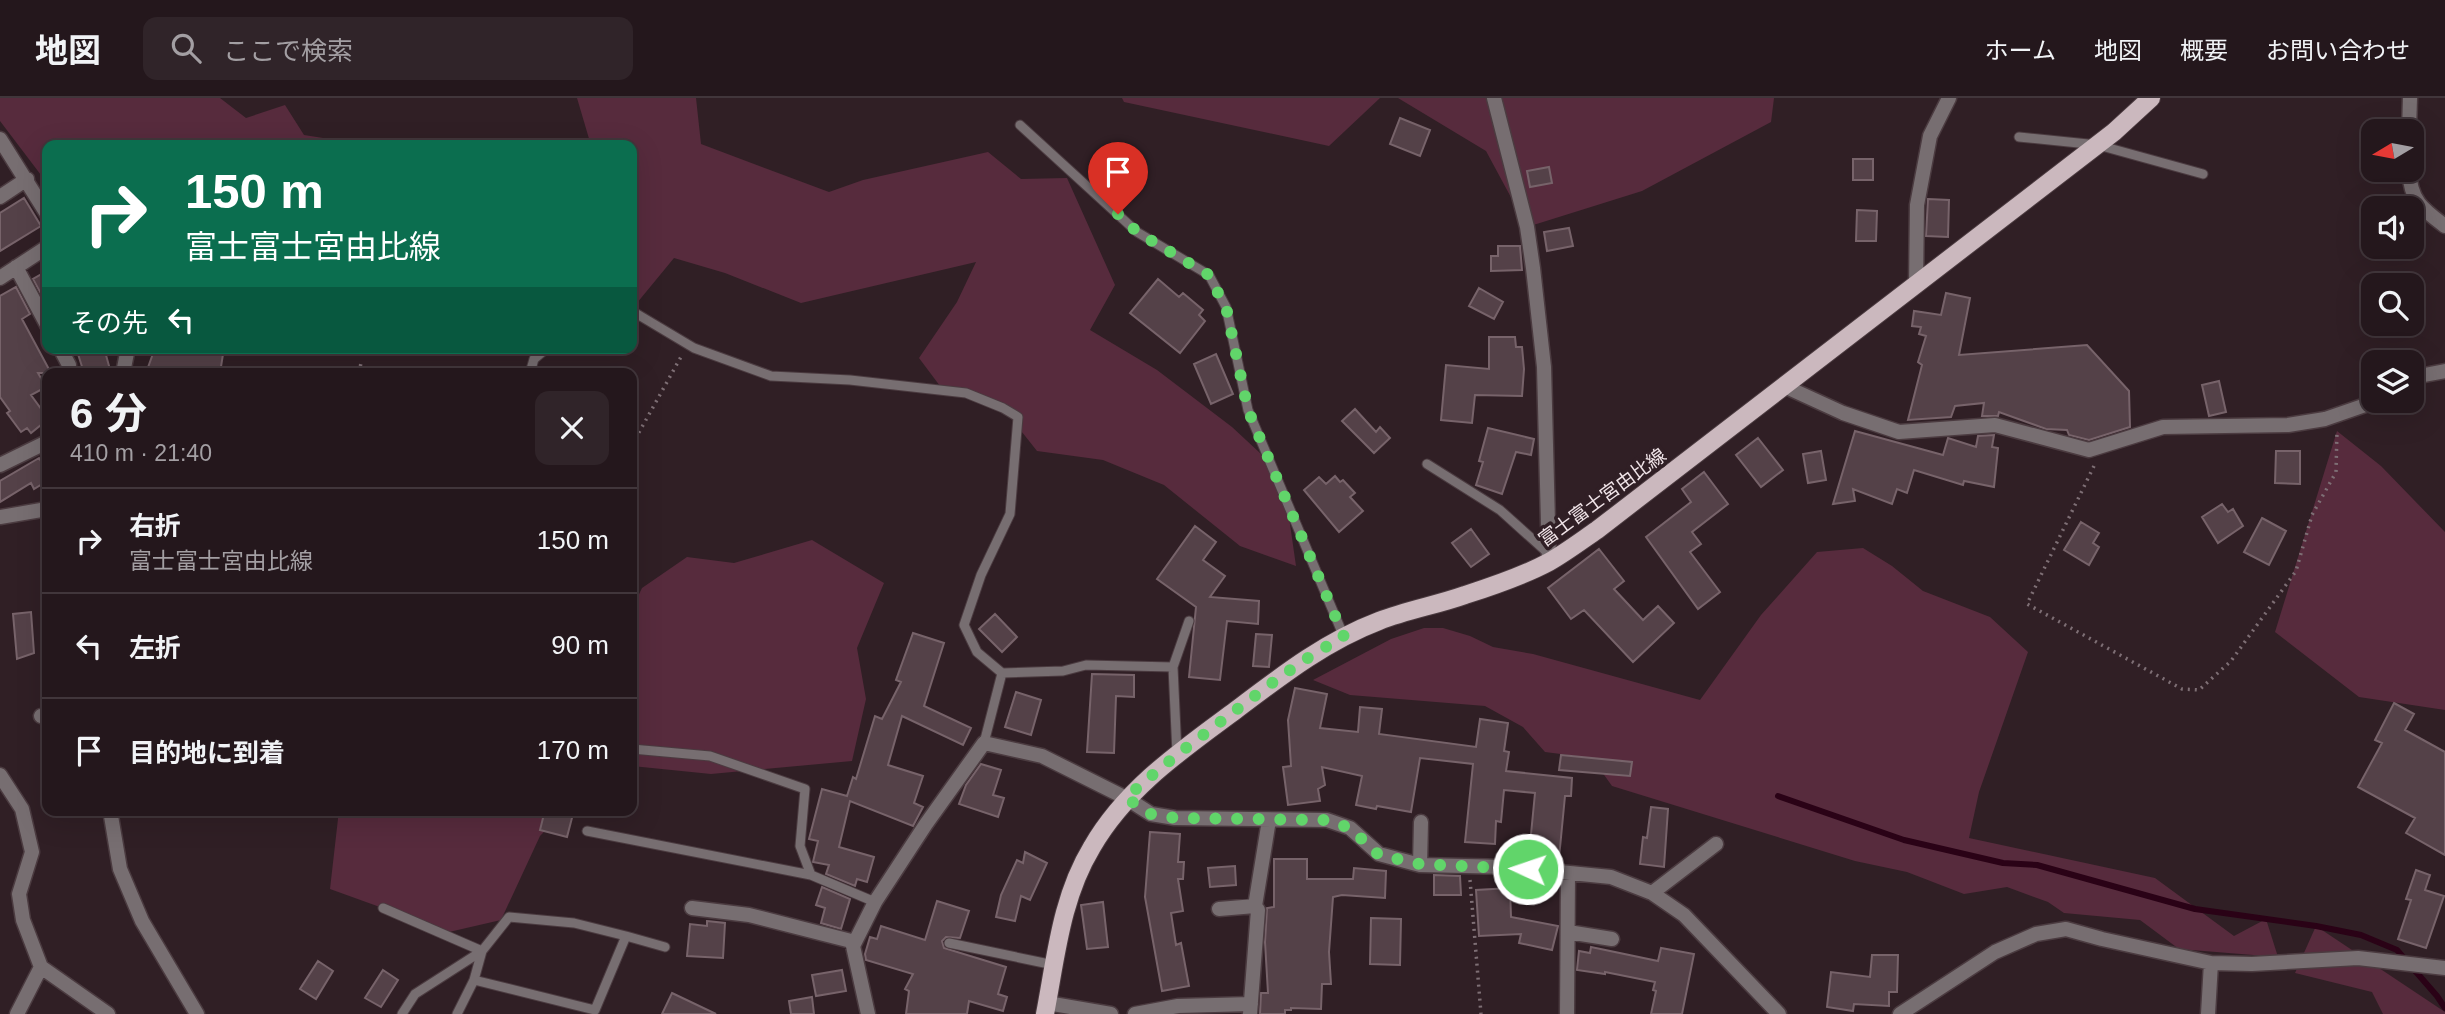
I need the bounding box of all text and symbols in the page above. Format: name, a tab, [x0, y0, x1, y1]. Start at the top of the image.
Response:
search box	[143, 17, 633, 80]
icon: search	[167, 29, 205, 67]
text: 地図	[35, 32, 101, 69]
text: ここで検索	[223, 36, 353, 66]
text: ホーム	[1985, 37, 2056, 64]
text: 地図	[2094, 37, 2142, 64]
text: 概要	[2180, 37, 2228, 64]
text: お問い合わせ	[2266, 37, 2410, 64]
north arrow	[2361, 119, 2424, 182]
map controls	[2361, 119, 2424, 413]
pin	[1088, 142, 1148, 214]
icon: arrive	[1099, 153, 1137, 191]
text: 150 m	[185, 164, 324, 218]
icon: right	[70, 168, 161, 259]
button: sound	[2361, 196, 2424, 259]
text: 富士富士宮由比線	[185, 229, 441, 265]
button: search	[2361, 273, 2424, 336]
icon: left	[162, 301, 200, 339]
text: その先	[70, 308, 148, 338]
button: layers	[2361, 350, 2424, 413]
text: 6 分	[70, 390, 147, 437]
button: close	[535, 391, 609, 465]
text: 410 m · 21:40	[70, 440, 212, 466]
street label: 富士富士宮由比線	[1535, 444, 1670, 551]
text: 右折	[129, 511, 181, 541]
icon: right	[70, 522, 108, 560]
text: 150 m	[537, 525, 609, 555]
text: 富士富士宮由比線	[129, 548, 313, 574]
icon: left	[70, 627, 108, 665]
text: 90 m	[551, 630, 609, 660]
text: 左折	[129, 633, 181, 663]
icon: arrive	[70, 732, 108, 770]
text: 170 m	[537, 735, 609, 765]
text: 目的地に到着	[129, 738, 285, 768]
position arrow	[1491, 832, 1565, 906]

